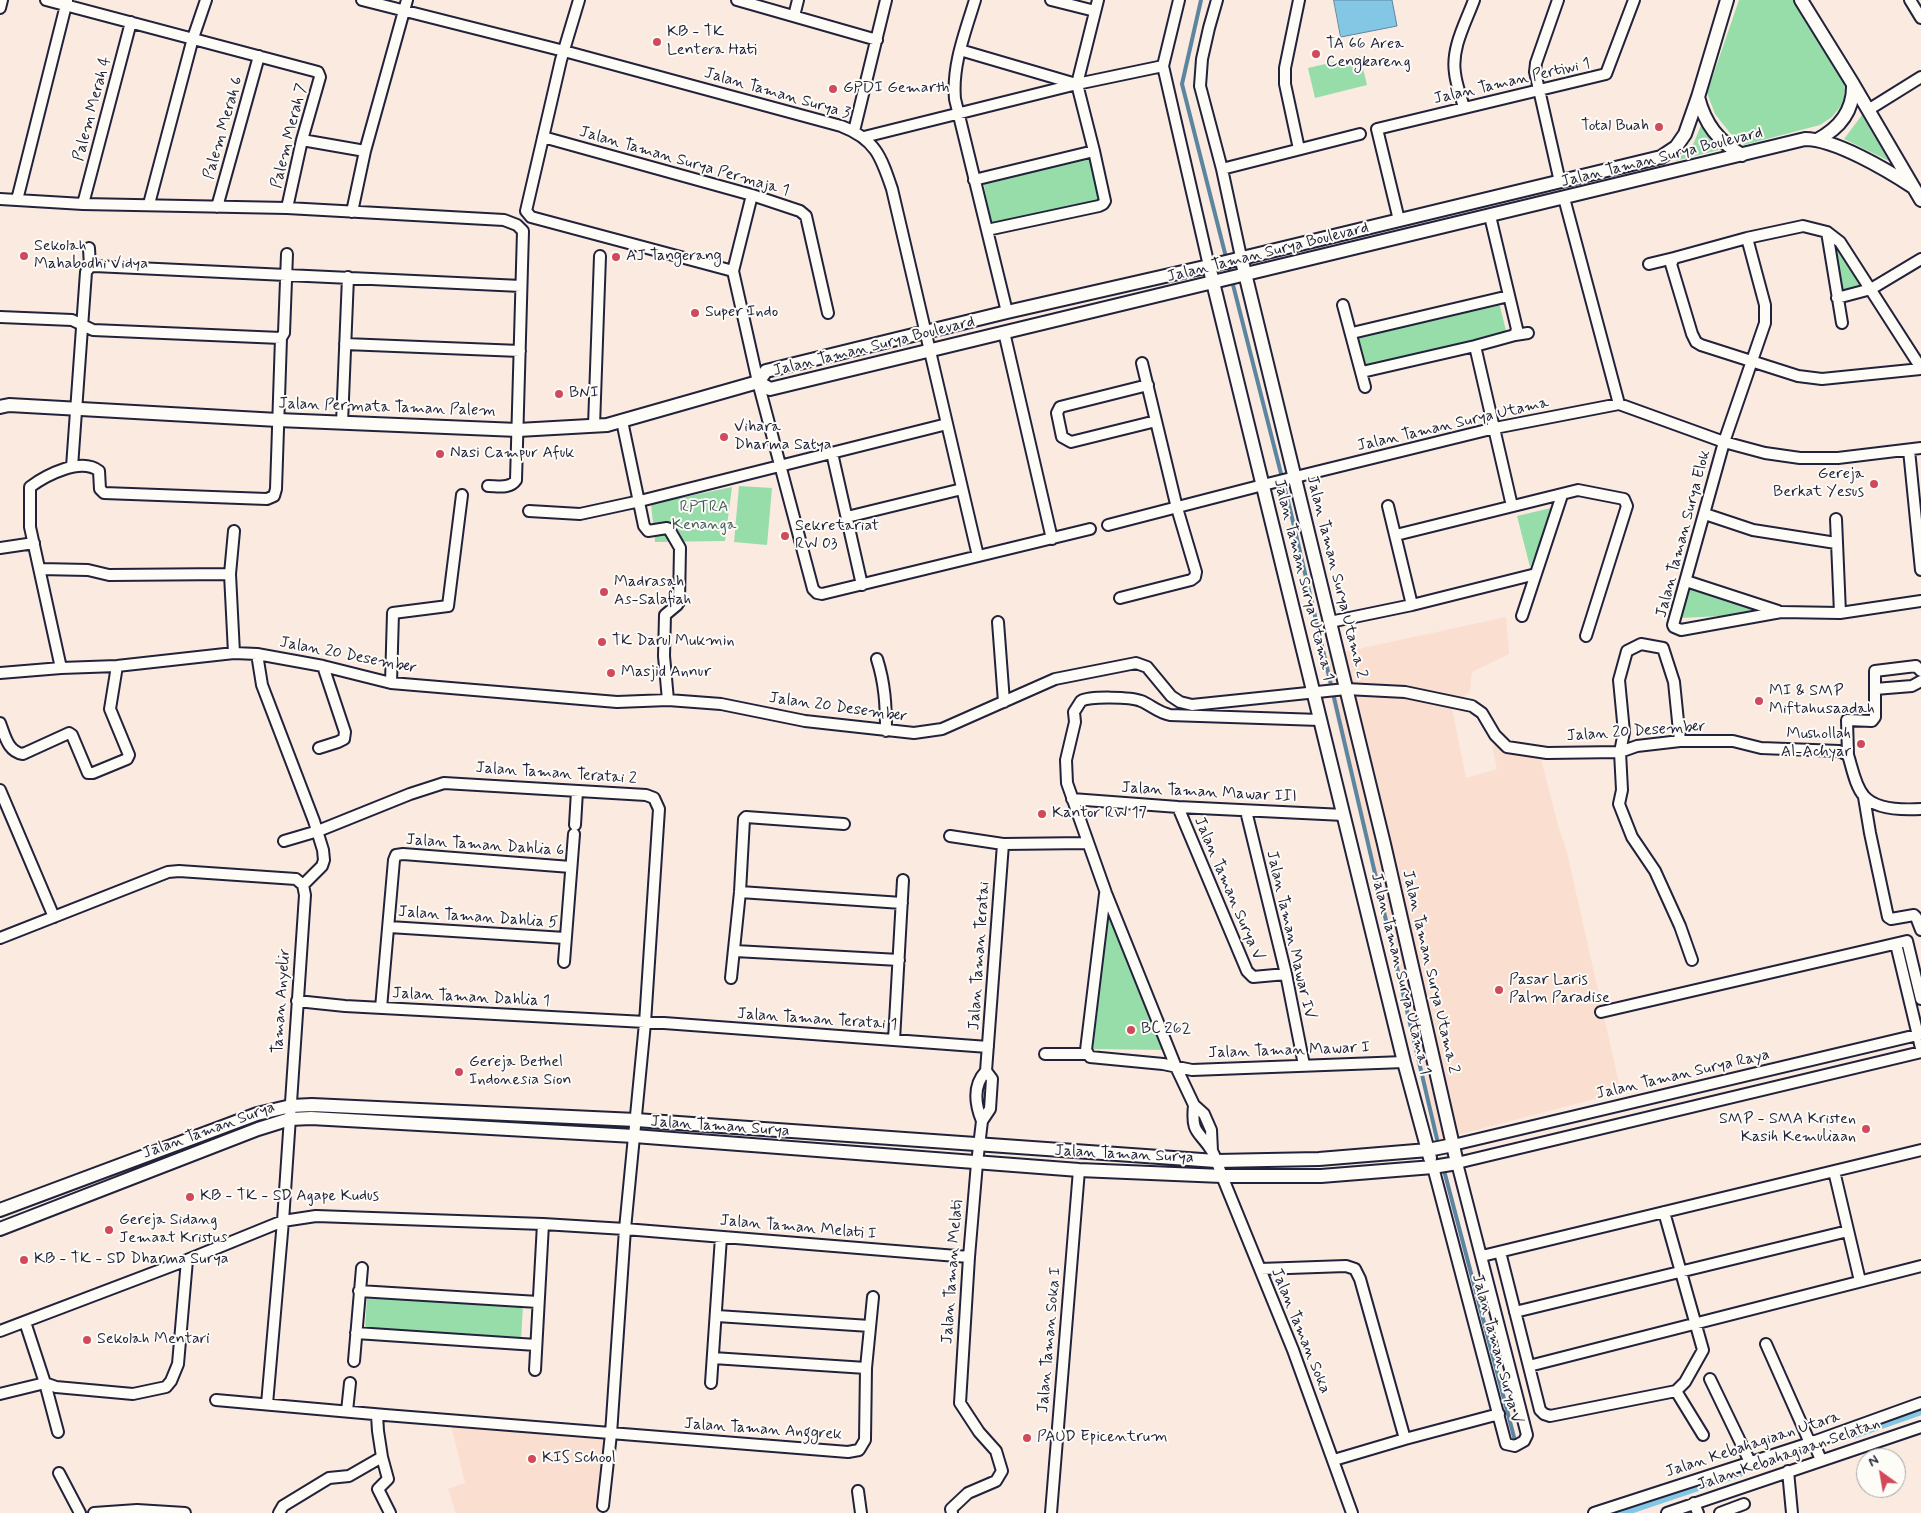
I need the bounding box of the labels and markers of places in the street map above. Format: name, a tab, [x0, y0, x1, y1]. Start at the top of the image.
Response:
place label: KB - TK Lentera Hati	[667, 23, 757, 61]
place label: TA 66 Area Cengkareng	[1326, 35, 1411, 73]
marker: KB - TK Lentera Hati	[651, 36, 663, 48]
marker: TA 66 Area Cengkareng	[1310, 48, 1322, 60]
place label: GPDI Gemarth	[843, 79, 950, 99]
marker: GPDI Gemarth	[827, 83, 839, 95]
place label: Total Buah	[1581, 117, 1649, 137]
marker: Total Buah	[1653, 121, 1665, 133]
place label: Sekolah Mahabodhi Vidya	[34, 237, 148, 275]
place label: AJ Tangerang	[626, 247, 722, 267]
marker: Sekolah Mahabodhi Vidya	[18, 250, 30, 262]
marker: AJ Tangerang	[610, 251, 622, 263]
place label: Super Indo	[705, 303, 778, 323]
marker: Super Indo	[689, 307, 701, 319]
place label: BNI	[569, 384, 599, 404]
marker: BNI	[553, 388, 565, 400]
place label: Vihara Dharma Satya	[734, 418, 832, 456]
marker: Vihara Dharma Satya	[718, 431, 730, 443]
place label: Nasi Campur Afuk	[450, 444, 574, 464]
marker: Nasi Campur Afuk	[434, 448, 446, 460]
place label: Gereja Berkat Yesus	[1773, 465, 1864, 503]
marker: Gereja Berkat Yesus	[1868, 478, 1880, 490]
place label: Sekretariat RW 03	[795, 517, 879, 555]
marker: Sekretariat RW 03	[779, 530, 791, 542]
place label: Madrasah As-Salafiah	[614, 573, 692, 611]
marker: Madrasah As-Salafiah	[598, 586, 610, 598]
place label: TK Darul Mukmin	[612, 632, 734, 652]
marker: TK Darul Mukmin	[596, 636, 608, 648]
place label: Masjid Annur	[621, 663, 711, 683]
marker: Masjid Annur	[605, 667, 617, 679]
place label: MI & SMP Miftahusaadah	[1769, 682, 1875, 720]
marker: MI & SMP Miftahusaadah	[1753, 695, 1765, 707]
place label: Mushollah Al-Achyar	[1781, 725, 1851, 763]
marker: Mushollah Al-Achyar	[1855, 738, 1867, 750]
place label: Kantor RW 17	[1052, 804, 1147, 824]
marker: Kantor RW 17	[1036, 808, 1048, 820]
place label: Pasar Laris Palm Paradise	[1509, 971, 1610, 1009]
marker: Pasar Laris Palm Paradise	[1493, 984, 1505, 996]
place label: BC 262	[1141, 1020, 1191, 1040]
marker: BC 262	[1125, 1024, 1137, 1036]
place label: Gereja Bethel Indonesia Sion	[469, 1053, 571, 1091]
marker: Gereja Bethel Indonesia Sion	[453, 1066, 465, 1078]
place label: SMP - SMA Kristen Kasih Kemuliaan	[1719, 1110, 1856, 1148]
marker: SMP - SMA Kristen Kasih Kemuliaan	[1860, 1123, 1872, 1135]
place label: KB - TK - SD Agape Kudus	[200, 1187, 379, 1207]
marker: KB - TK - SD Agape Kudus	[184, 1191, 196, 1203]
place label: Gereja Sidang Jemaat Kristus	[119, 1211, 227, 1249]
marker: Gereja Sidang Jemaat Kristus	[103, 1224, 115, 1236]
place label: KB - TK - SD Dharma Surya	[34, 1250, 229, 1270]
marker: KB - TK - SD Dharma Surya	[18, 1254, 30, 1266]
place label: Sekolah Mentari	[97, 1330, 210, 1350]
marker: Sekolah Mentari	[81, 1334, 93, 1346]
place label: PAUD Epicentrum	[1037, 1428, 1168, 1448]
marker: PAUD Epicentrum	[1021, 1432, 1033, 1444]
place label: KIS School	[542, 1449, 616, 1469]
marker: KIS School	[526, 1453, 538, 1465]

